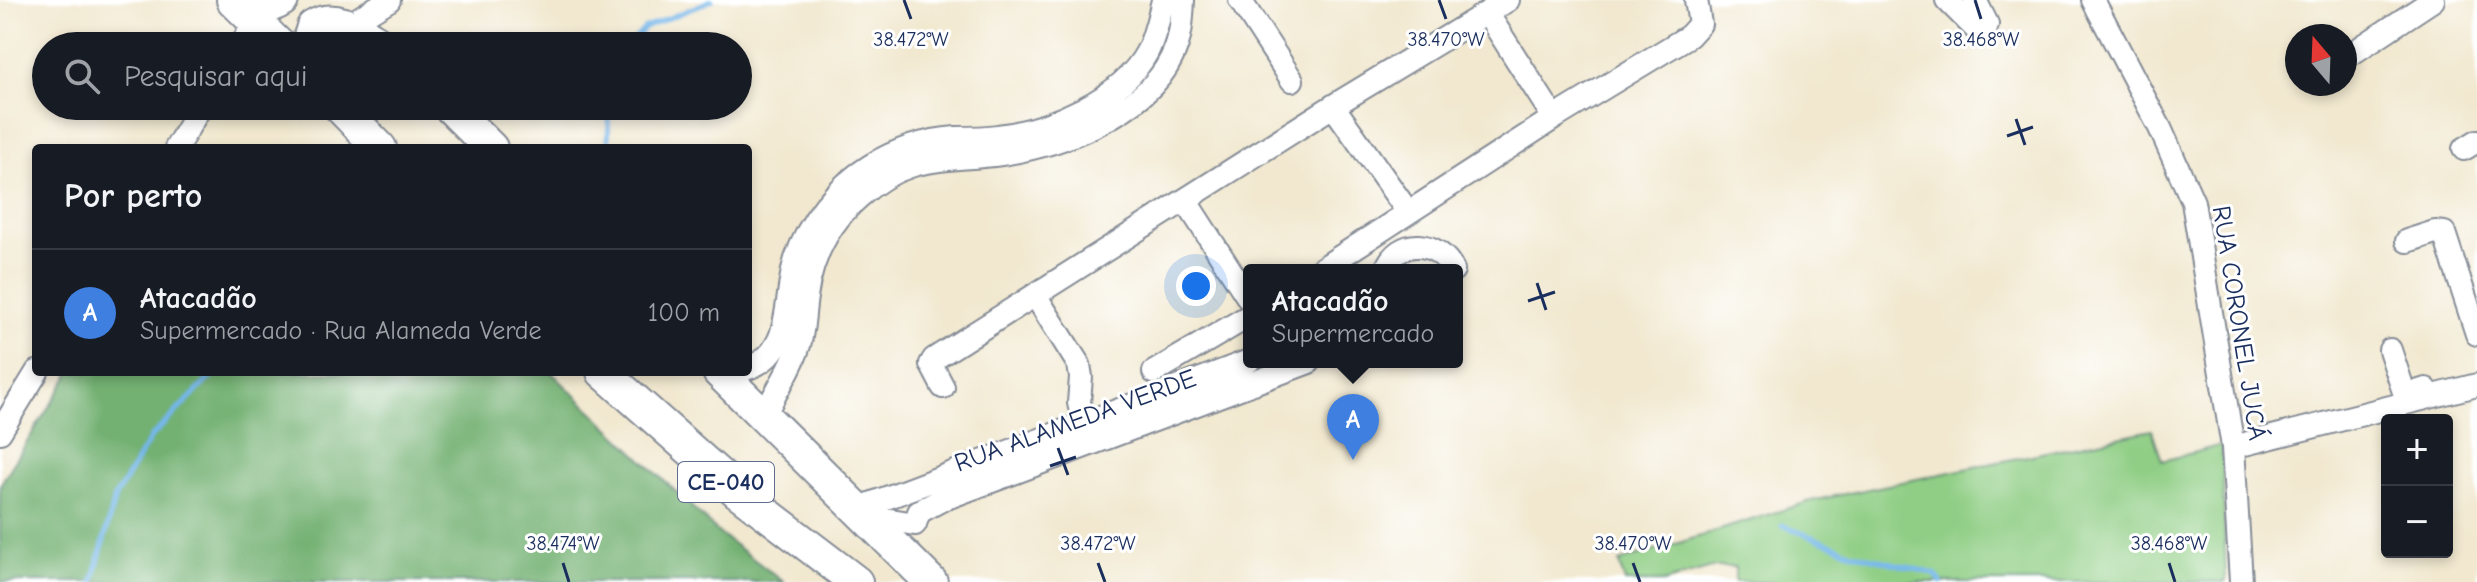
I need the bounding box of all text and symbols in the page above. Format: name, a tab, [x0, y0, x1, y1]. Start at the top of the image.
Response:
north arrow	[2285, 24, 2357, 96]
text: 38.472°W	[873, 28, 949, 51]
text: 38.470°W	[1407, 28, 1485, 51]
text: 38.468°W	[1943, 28, 2020, 51]
search box	[32, 32, 752, 120]
icon: search	[60, 54, 104, 98]
text: Pesquisar aqui	[124, 59, 307, 94]
text: Por perto	[64, 176, 202, 216]
street label: RUA CORONEL JUCÁ	[2206, 204, 2273, 443]
popup	[1243, 264, 1463, 368]
your location	[1176, 266, 1216, 306]
text: Atacadão	[140, 281, 257, 316]
text: Atacadão	[1272, 284, 1388, 319]
text: A	[83, 298, 97, 328]
text: 100 m	[648, 298, 720, 328]
text: Supermercado · Rua Alameda Verde	[140, 316, 542, 346]
text: Supermercado	[1272, 319, 1434, 349]
street label: RUA ALAMEDA VERDE	[950, 363, 1200, 479]
pin: A	[1327, 394, 1379, 460]
map controls	[2381, 414, 2453, 558]
button: +	[2381, 414, 2453, 486]
road number: CE-040	[678, 462, 774, 502]
button: −	[2381, 486, 2453, 558]
text: 38.474°W	[527, 532, 600, 555]
text: 38.472°W	[1060, 532, 1136, 555]
text: 38.470°W	[1594, 532, 1672, 555]
text: 38.468°W	[2131, 532, 2208, 555]

